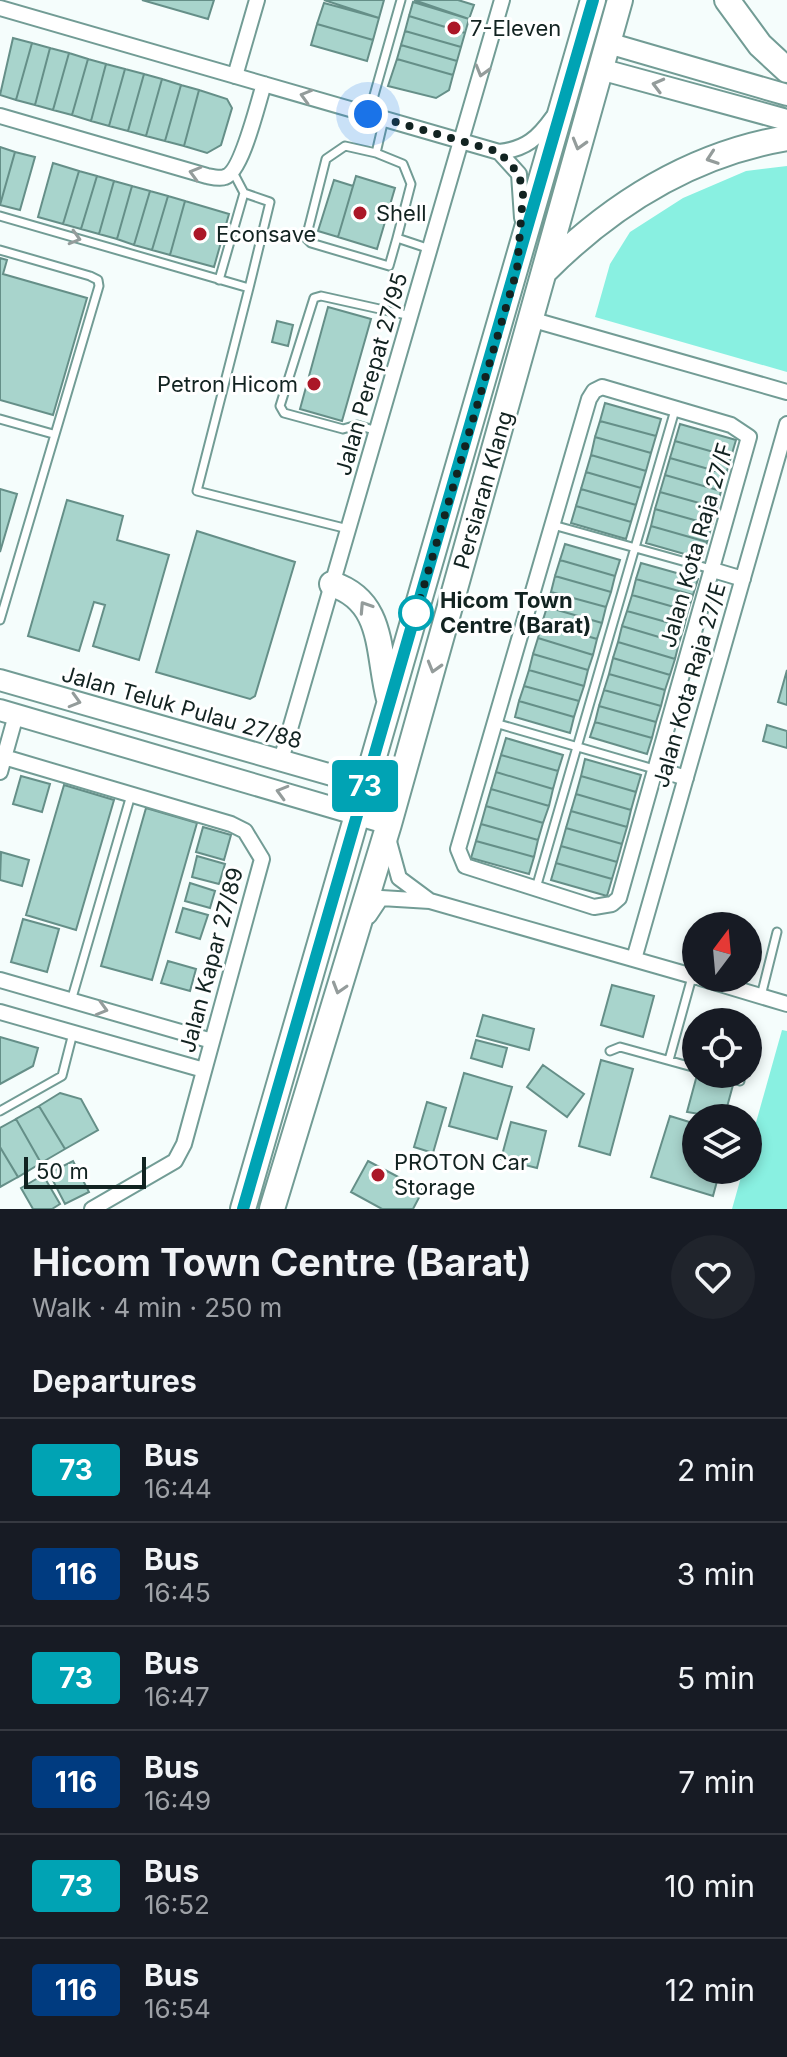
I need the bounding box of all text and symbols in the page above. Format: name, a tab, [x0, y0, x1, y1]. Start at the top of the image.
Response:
place label: 7-Eleven	[470, 15, 561, 41]
marker: 7-Eleven	[445, 19, 463, 37]
one-way arrow	[475, 63, 491, 77]
one-way arrow	[651, 77, 665, 94]
one-way arrow	[300, 89, 313, 105]
your location	[348, 94, 388, 134]
one-way arrow	[572, 137, 588, 150]
one-way arrow	[706, 149, 720, 165]
one-way arrow	[188, 165, 202, 182]
place label: Shell	[376, 200, 427, 226]
marker: Shell	[351, 204, 369, 222]
place label: Econsave	[216, 221, 316, 247]
marker: Econsave	[191, 225, 209, 243]
one-way arrow	[67, 229, 81, 245]
street label: Jalan Perepat 27/95	[330, 270, 412, 478]
place label: Petron Hicom	[157, 371, 298, 397]
marker: Petron Hicom	[305, 375, 323, 393]
street label: Persiaran Klang	[448, 408, 518, 572]
street label: Jalan Kota Raja 27/F	[654, 440, 738, 650]
street label: Jalan Kota Raja 27/E	[647, 580, 731, 790]
place label: Hicom Town Centre (Barat)	[440, 587, 591, 638]
marker: Hicom Town Centre (Barat)	[399, 596, 433, 630]
one-way arrow	[360, 602, 375, 616]
street label: Jalan Teluk Pulau 27/88	[59, 660, 305, 754]
one-way arrow	[426, 660, 443, 674]
one-way arrow	[68, 692, 81, 708]
line badge: 73	[329, 760, 401, 812]
text: 73	[348, 769, 382, 803]
one-way arrow	[276, 785, 290, 801]
street label: Jalan Kapar 27/89	[174, 865, 248, 1055]
north arrow	[682, 912, 762, 992]
map controls	[682, 912, 762, 1184]
one-way arrow	[333, 980, 349, 994]
one-way arrow	[94, 1000, 108, 1017]
button: locate	[682, 1008, 762, 1088]
button: layers	[682, 1104, 762, 1184]
place label: PROTON Car Storage	[394, 1149, 528, 1200]
scale bar	[24, 1153, 146, 1189]
text: 50 m	[36, 1158, 89, 1184]
marker: PROTON Car Storage	[369, 1166, 387, 1184]
button: heart	[671, 1235, 755, 1319]
text: Hicom Town Centre (Barat)	[32, 1239, 531, 1285]
text: Walk · 4 min · 250 m	[32, 1292, 282, 1323]
text: Departures	[32, 1363, 197, 1399]
text: Bus	[144, 1437, 199, 1473]
text: 2 min	[677, 1452, 755, 1488]
text: 73	[59, 1453, 93, 1487]
text: 16:44	[144, 1473, 212, 1504]
text: Bus	[144, 1541, 199, 1577]
text: 3 min	[677, 1556, 755, 1592]
text: 116	[55, 1557, 97, 1591]
text: 16:45	[144, 1577, 211, 1608]
text: Bus	[144, 1645, 199, 1681]
text: 5 min	[677, 1660, 755, 1696]
text: 73	[59, 1661, 93, 1695]
text: 16:47	[144, 1681, 210, 1712]
text: Bus	[144, 1749, 199, 1785]
text: 7 min	[678, 1764, 755, 1800]
text: 116	[55, 1765, 97, 1799]
text: 16:49	[144, 1785, 211, 1816]
text: Bus	[144, 1853, 199, 1889]
text: 10 min	[664, 1868, 755, 1904]
text: 73	[59, 1869, 93, 1903]
text: 16:52	[144, 1889, 210, 1920]
text: Bus	[144, 1957, 199, 1993]
text: 12 min	[665, 1972, 755, 2008]
text: 116	[55, 1973, 97, 2007]
text: 16:54	[144, 1993, 211, 2024]

